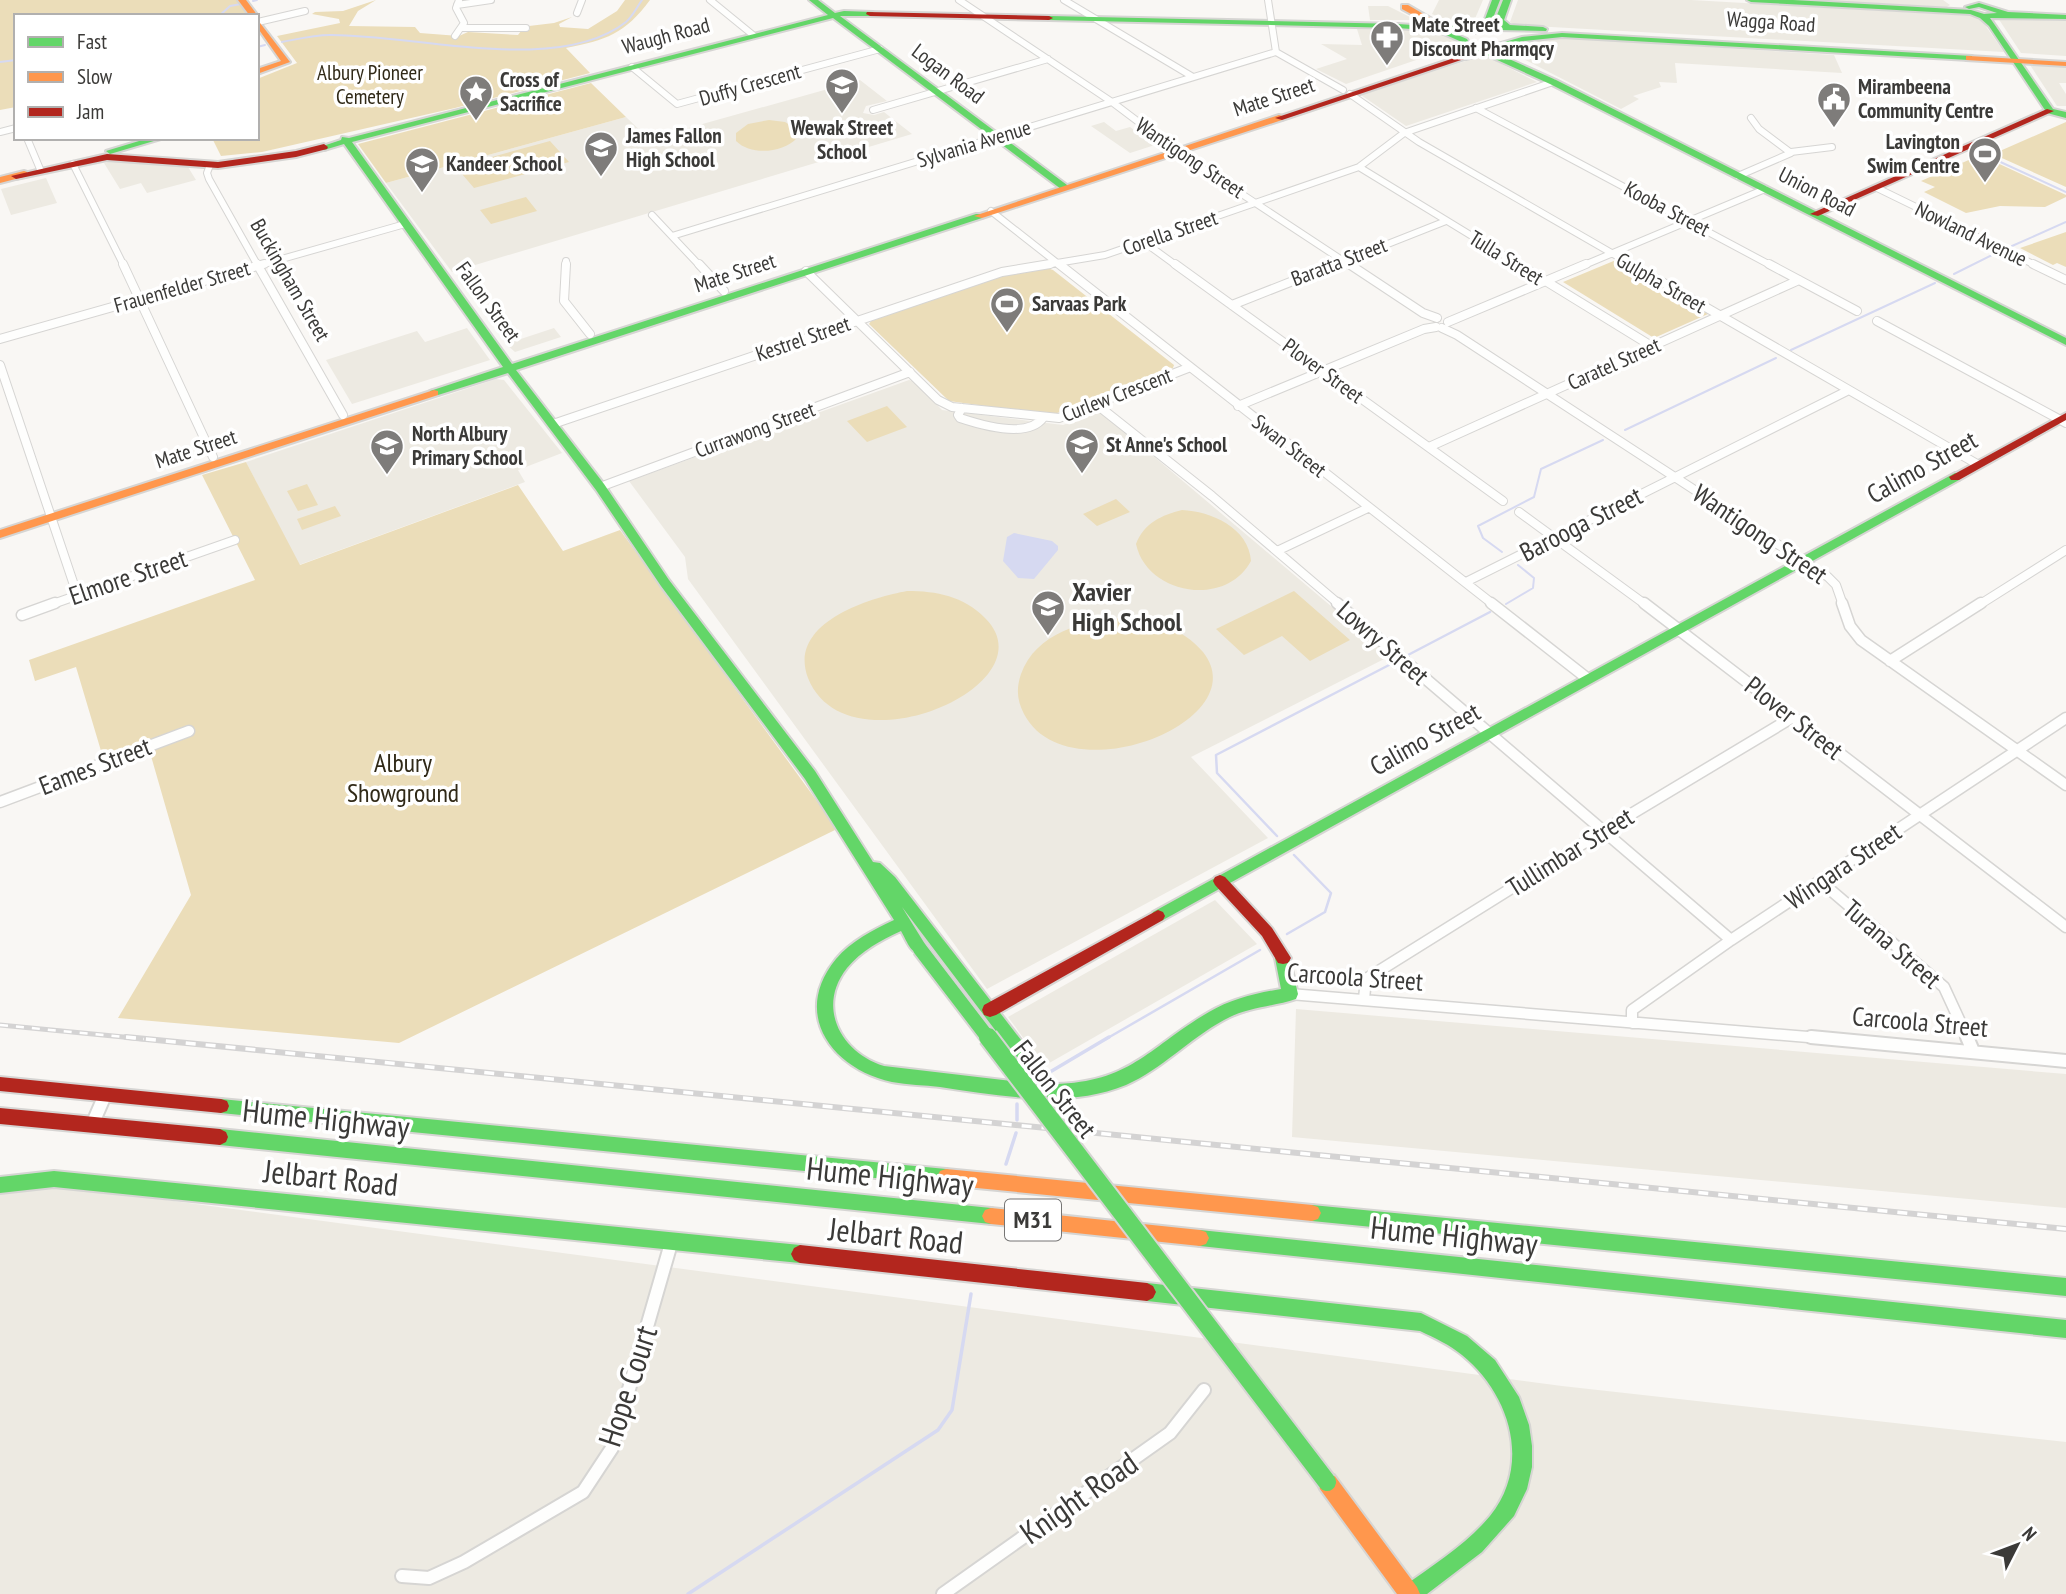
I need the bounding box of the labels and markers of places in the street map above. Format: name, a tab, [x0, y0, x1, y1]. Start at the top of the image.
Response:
place label: Mate Street Discount Pharmqcy	[1412, 11, 1554, 62]
pharmacy icon: Mate Street Discount Pharmqcy	[1368, 18, 1406, 67]
place label: Cross of Sacrifice	[500, 66, 562, 117]
school or university icon: Wewak Street School	[823, 66, 861, 115]
place icon: Cross of Sacrifice	[457, 73, 495, 122]
place label: Mirambeena Community Centre	[1858, 73, 1994, 124]
public building icon: Mirambeena Community Centre	[1815, 80, 1853, 129]
place label: Wewak Street School	[790, 114, 893, 165]
place label: James Fallon High School	[625, 122, 722, 173]
place label: Lavington Swim Centre	[1867, 128, 1960, 179]
school or university icon: James Fallon High School	[582, 129, 620, 178]
sports icon: Lavington Swim Centre	[1966, 135, 2004, 184]
school or university icon: Kandeer School	[403, 145, 441, 194]
place label: Kandeer School	[446, 150, 563, 177]
sports icon: Sarvaas Park	[988, 285, 1026, 334]
place label: Sarvaas Park	[1032, 290, 1127, 317]
place label: North Albury Primary School	[412, 420, 524, 471]
school or university icon: St Anne's School	[1063, 426, 1101, 475]
school or university icon: North Albury Primary School	[368, 427, 406, 476]
place label: St Anne's School	[1106, 431, 1228, 458]
place label: Xavier High School	[1072, 575, 1183, 638]
school or university icon: Xavier High School	[1029, 588, 1067, 637]

